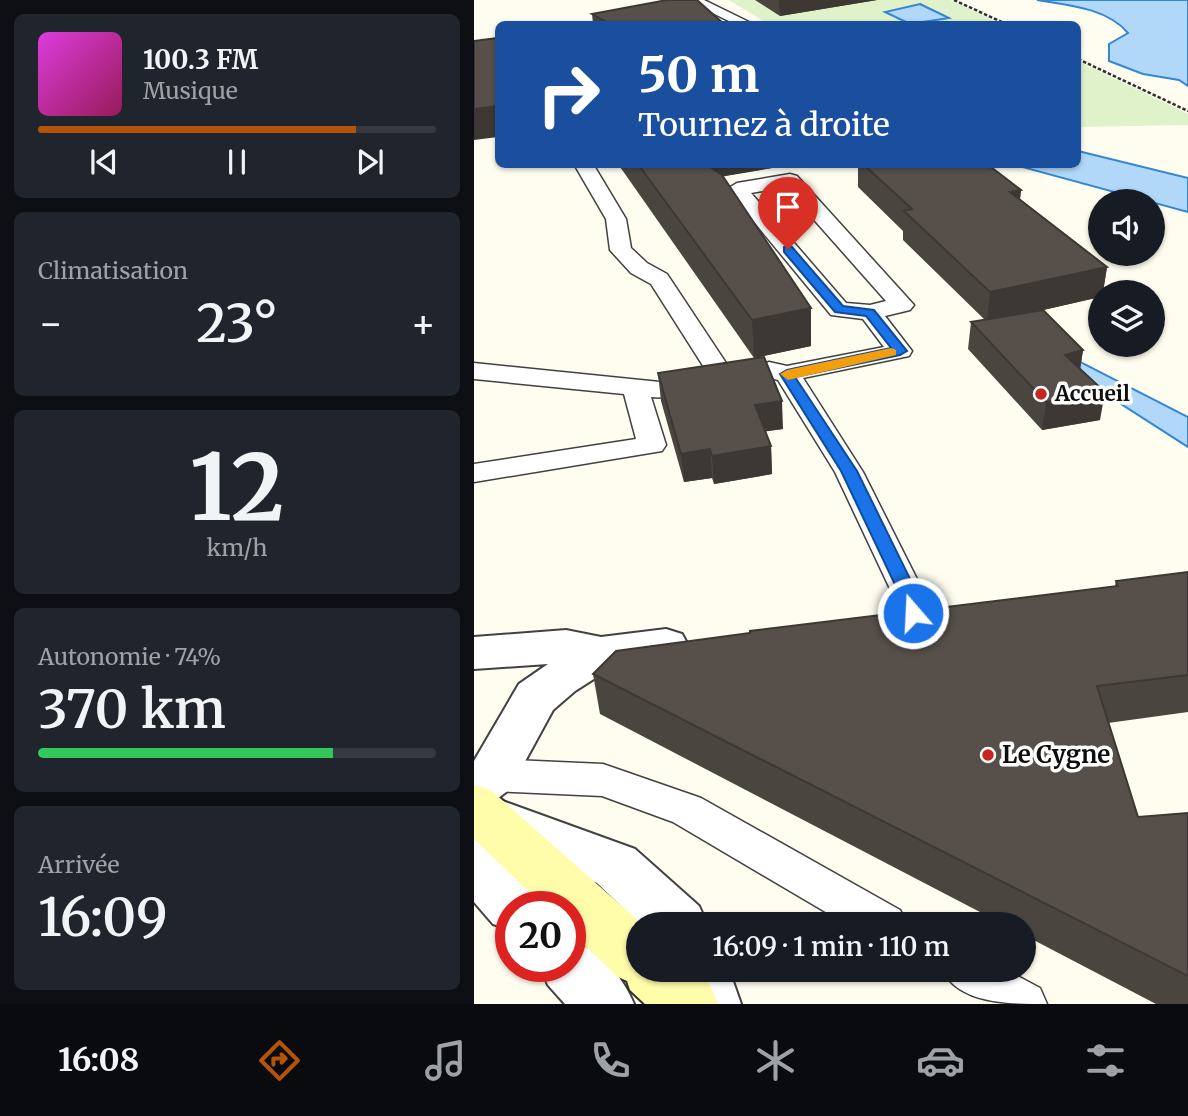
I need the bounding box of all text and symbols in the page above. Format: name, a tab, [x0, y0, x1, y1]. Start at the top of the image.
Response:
text: 100.3 FM	[143, 43, 258, 76]
text: 50 m	[638, 44, 759, 105]
icon: right	[523, 49, 614, 140]
text: Musique	[143, 76, 238, 105]
text: Tournez à droite	[638, 105, 890, 145]
icon: previous	[85, 143, 123, 181]
icon: pause	[218, 143, 256, 181]
icon: next	[351, 143, 389, 181]
pin	[758, 177, 818, 249]
icon: arrive	[769, 188, 807, 226]
map controls	[1088, 189, 1165, 357]
button: sound	[1088, 189, 1165, 266]
text: Climatisation	[38, 256, 188, 285]
button: layers	[1088, 280, 1165, 357]
text: 23°	[196, 291, 278, 356]
text: −	[38, 300, 63, 347]
text: +	[411, 300, 436, 347]
place label: Accueil	[1054, 380, 1130, 407]
marker: Accueil	[1033, 386, 1049, 402]
text: 12	[190, 430, 284, 545]
text: km/h	[207, 533, 267, 562]
position arrow	[876, 576, 950, 650]
text: Autonomie · 74%	[38, 642, 221, 671]
text: 370 km	[38, 677, 226, 742]
place label: Le Cygne	[1002, 739, 1110, 770]
marker: Le Cygne	[980, 747, 996, 763]
text: Arrivée	[38, 850, 120, 879]
text: 16:09	[38, 885, 168, 950]
speed limit sign: 20	[495, 891, 586, 982]
text: 16:09 · 1 min · 110 m	[712, 930, 950, 963]
icon: directions	[255, 1036, 304, 1085]
icon: music	[421, 1036, 470, 1085]
icon: phone	[586, 1036, 635, 1085]
icon: climate	[751, 1036, 800, 1085]
icon: car	[916, 1036, 965, 1085]
icon: filters	[1081, 1036, 1130, 1085]
text: 16:08	[58, 1040, 139, 1080]

